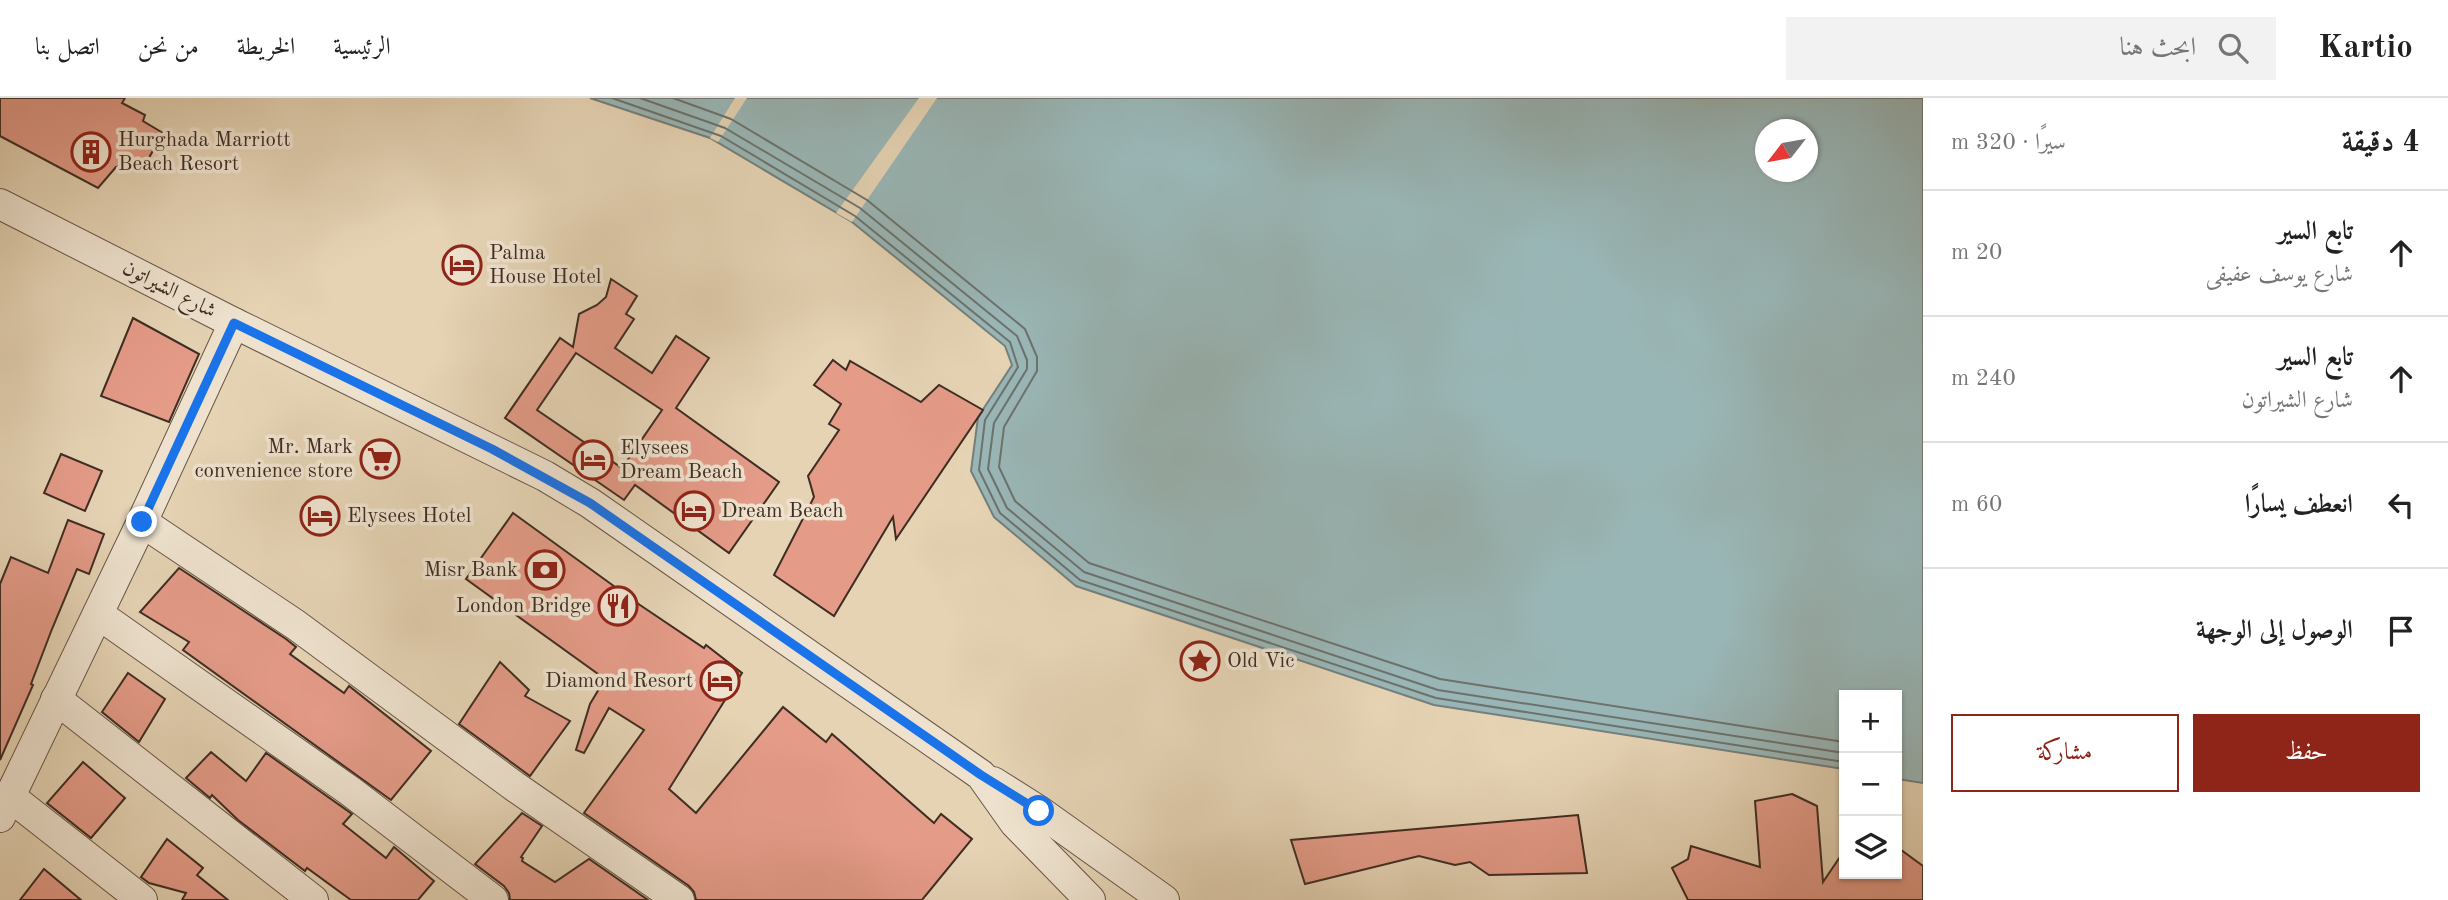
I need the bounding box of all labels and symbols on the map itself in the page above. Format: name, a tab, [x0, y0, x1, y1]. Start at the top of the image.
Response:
north arrow	[1755, 119, 1818, 182]
place label: Hurghada Marriott Beach Resort	[118, 130, 291, 175]
building icon: Hurghada Marriott Beach Resort	[70, 131, 112, 173]
place label: Palma House Hotel	[489, 243, 602, 288]
hotel icon: Palma House Hotel	[441, 244, 483, 286]
street label: شارع الشيراتون	[116, 258, 219, 328]
place label: Mr. Mark convenience store	[194, 437, 353, 482]
supermarket icon: Mr. Mark convenience store	[359, 438, 401, 480]
place label: Elysees Dream Beach	[620, 438, 743, 483]
hotel icon: Elysees Dream Beach	[572, 439, 614, 481]
hotel icon: Dream Beach	[673, 490, 715, 532]
hotel icon: Elysees Hotel	[299, 495, 341, 537]
place label: Dream Beach	[721, 501, 844, 522]
route end	[126, 506, 157, 537]
place label: Elysees Hotel	[347, 506, 472, 527]
bank icon: Misr Bank	[524, 549, 566, 591]
place label: Misr Bank	[424, 560, 518, 581]
restaurant icon: London Bridge	[597, 585, 639, 627]
place label: London Bridge	[456, 596, 591, 617]
place icon: Old Vic	[1179, 640, 1221, 682]
place label: Old Vic	[1227, 651, 1294, 672]
hotel icon: Diamond Resort	[699, 660, 741, 702]
place label: Diamond Resort	[545, 671, 693, 692]
route start	[1023, 795, 1054, 826]

